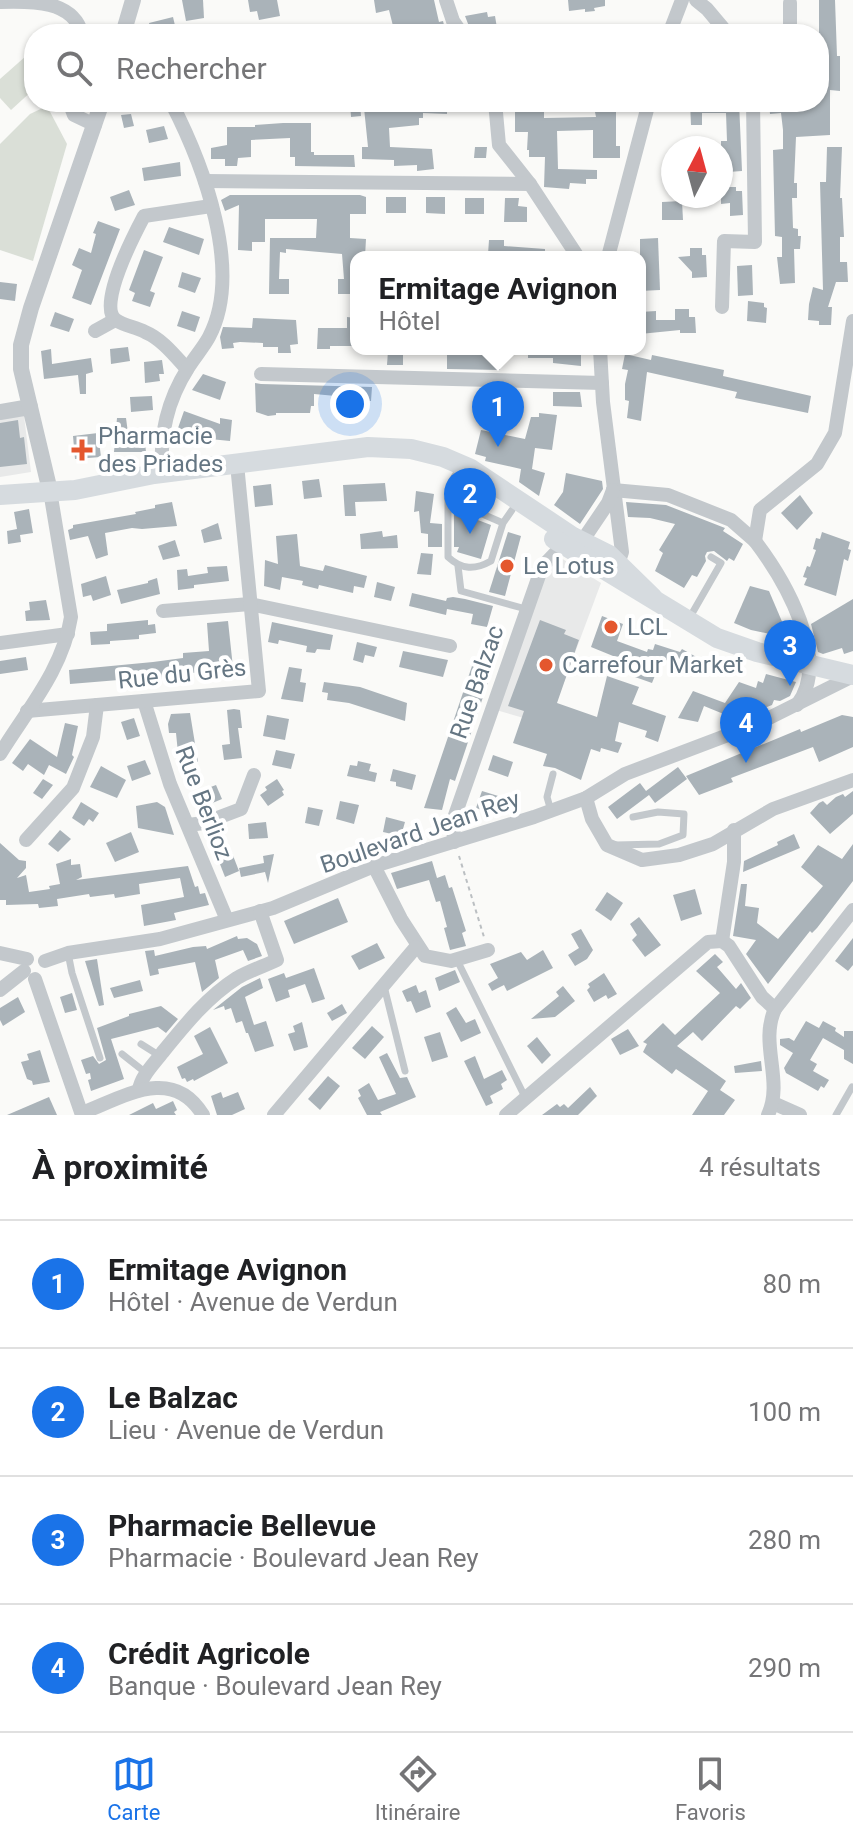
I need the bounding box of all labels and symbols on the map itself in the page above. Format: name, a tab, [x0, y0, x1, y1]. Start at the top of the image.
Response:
north arrow	[661, 136, 733, 208]
pin: 1	[472, 381, 524, 447]
your location	[330, 384, 370, 424]
place label: Pharmacie des Priades	[98, 422, 223, 478]
marker: Pharmacie des Priades	[73, 441, 91, 459]
pin: 2	[444, 468, 496, 534]
place label: Le Lotus	[523, 552, 615, 580]
marker: Le Lotus	[498, 557, 516, 575]
place label: LCL	[627, 613, 668, 641]
marker: LCL	[602, 618, 620, 636]
pin: 3	[764, 620, 816, 686]
street label: Rue Balzac	[445, 622, 509, 742]
place label: Carrefour Market	[562, 651, 744, 679]
street label: Rue du Grès	[116, 653, 248, 695]
marker: Carrefour Market	[537, 656, 555, 674]
pin: 4	[720, 697, 772, 763]
street label: Rue Berlioz	[170, 742, 239, 864]
street label: Boulevard Jean Rey	[317, 785, 524, 879]

